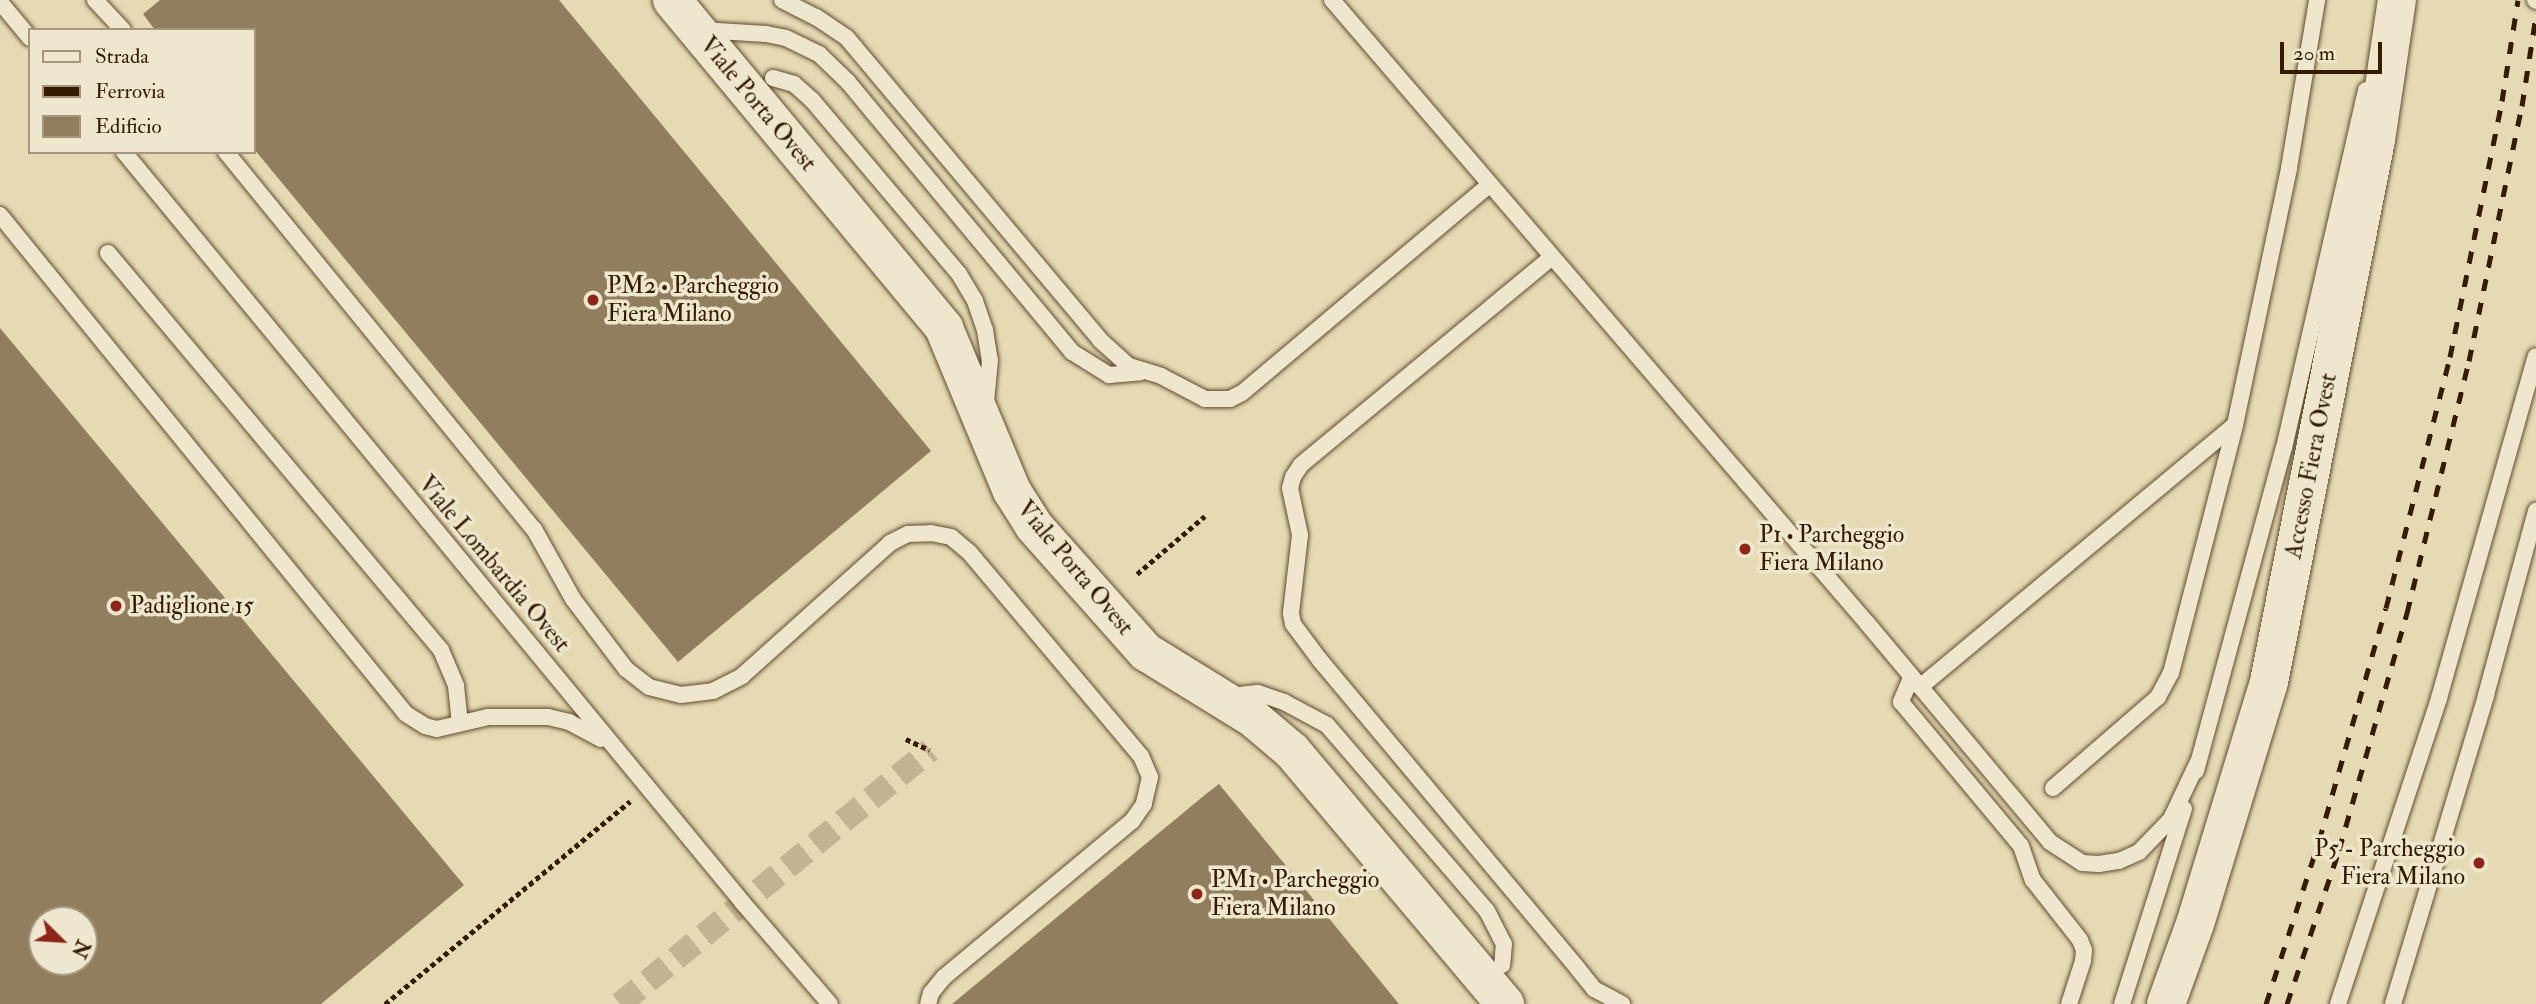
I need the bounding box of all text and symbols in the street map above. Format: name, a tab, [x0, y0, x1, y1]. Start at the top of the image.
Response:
legend	[28, 28, 256, 154]
scale bar	[2284, 28, 2386, 72]
street label: Viale Porta Ovest	[693, 31, 823, 177]
text: 20 m	[2293, 40, 2335, 67]
text: Strada	[95, 43, 149, 70]
text: Ferrovia	[95, 78, 165, 105]
text: Edificio	[95, 113, 162, 140]
place label: PM2 • Parcheggio Fiera Milano	[607, 272, 779, 328]
marker: PM2 • Parcheggio Fiera Milano	[585, 292, 601, 308]
street label: Accesso Fiera Ovest	[2279, 371, 2343, 561]
street label: Viale Lombardia Ovest	[412, 470, 576, 658]
street label: Viale Porta Ovest	[1010, 495, 1140, 641]
place label: P1 • Parcheggio Fiera Milano	[1759, 521, 1904, 577]
marker: P1 • Parcheggio Fiera Milano	[1737, 541, 1753, 557]
place label: Padiglione 15	[130, 592, 254, 620]
marker: Padiglione 15	[108, 598, 124, 614]
place label: P5 - Parcheggio Fiera Milano	[2314, 835, 2465, 891]
marker: P5 - Parcheggio Fiera Milano	[2471, 855, 2487, 871]
place label: PM1 • Parcheggio Fiera Milano	[1211, 866, 1379, 922]
marker: PM1 • Parcheggio Fiera Milano	[1189, 886, 1205, 902]
north arrow	[28, 906, 98, 976]
text: N	[66, 936, 95, 961]

